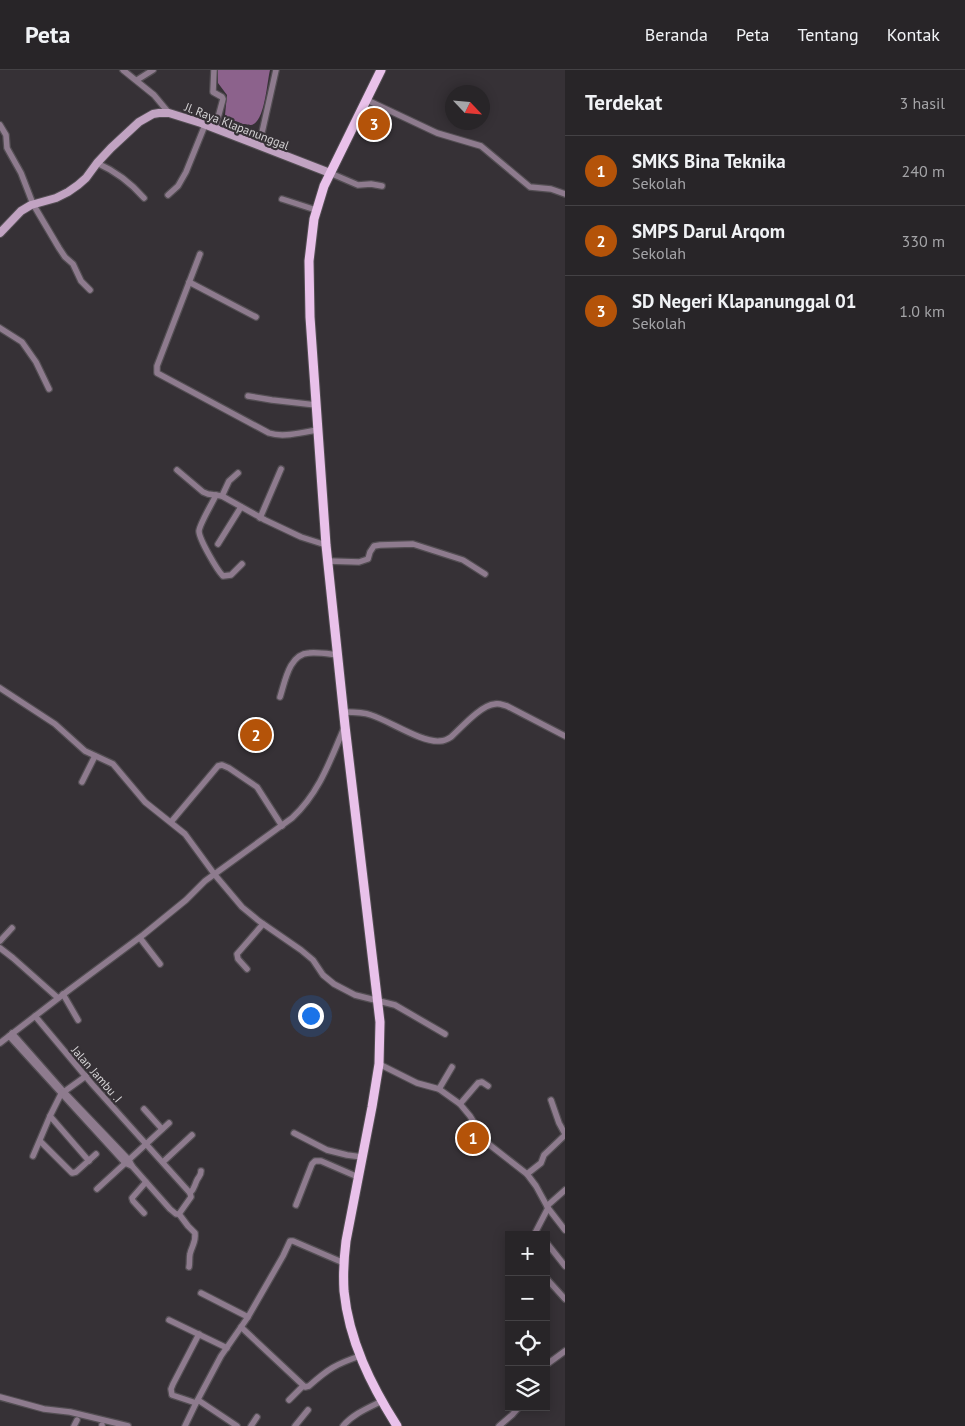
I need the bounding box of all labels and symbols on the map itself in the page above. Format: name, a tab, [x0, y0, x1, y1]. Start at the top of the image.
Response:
north arrow	[445, 85, 490, 130]
street label: Jl. Raya Klapanunggal	[182, 99, 292, 153]
pin: 3	[358, 105, 390, 143]
pin: 2	[240, 716, 272, 754]
your location	[298, 1003, 324, 1029]
street label: Jalan Jambu .I	[68, 1042, 126, 1105]
pin: 1	[457, 1119, 489, 1157]

